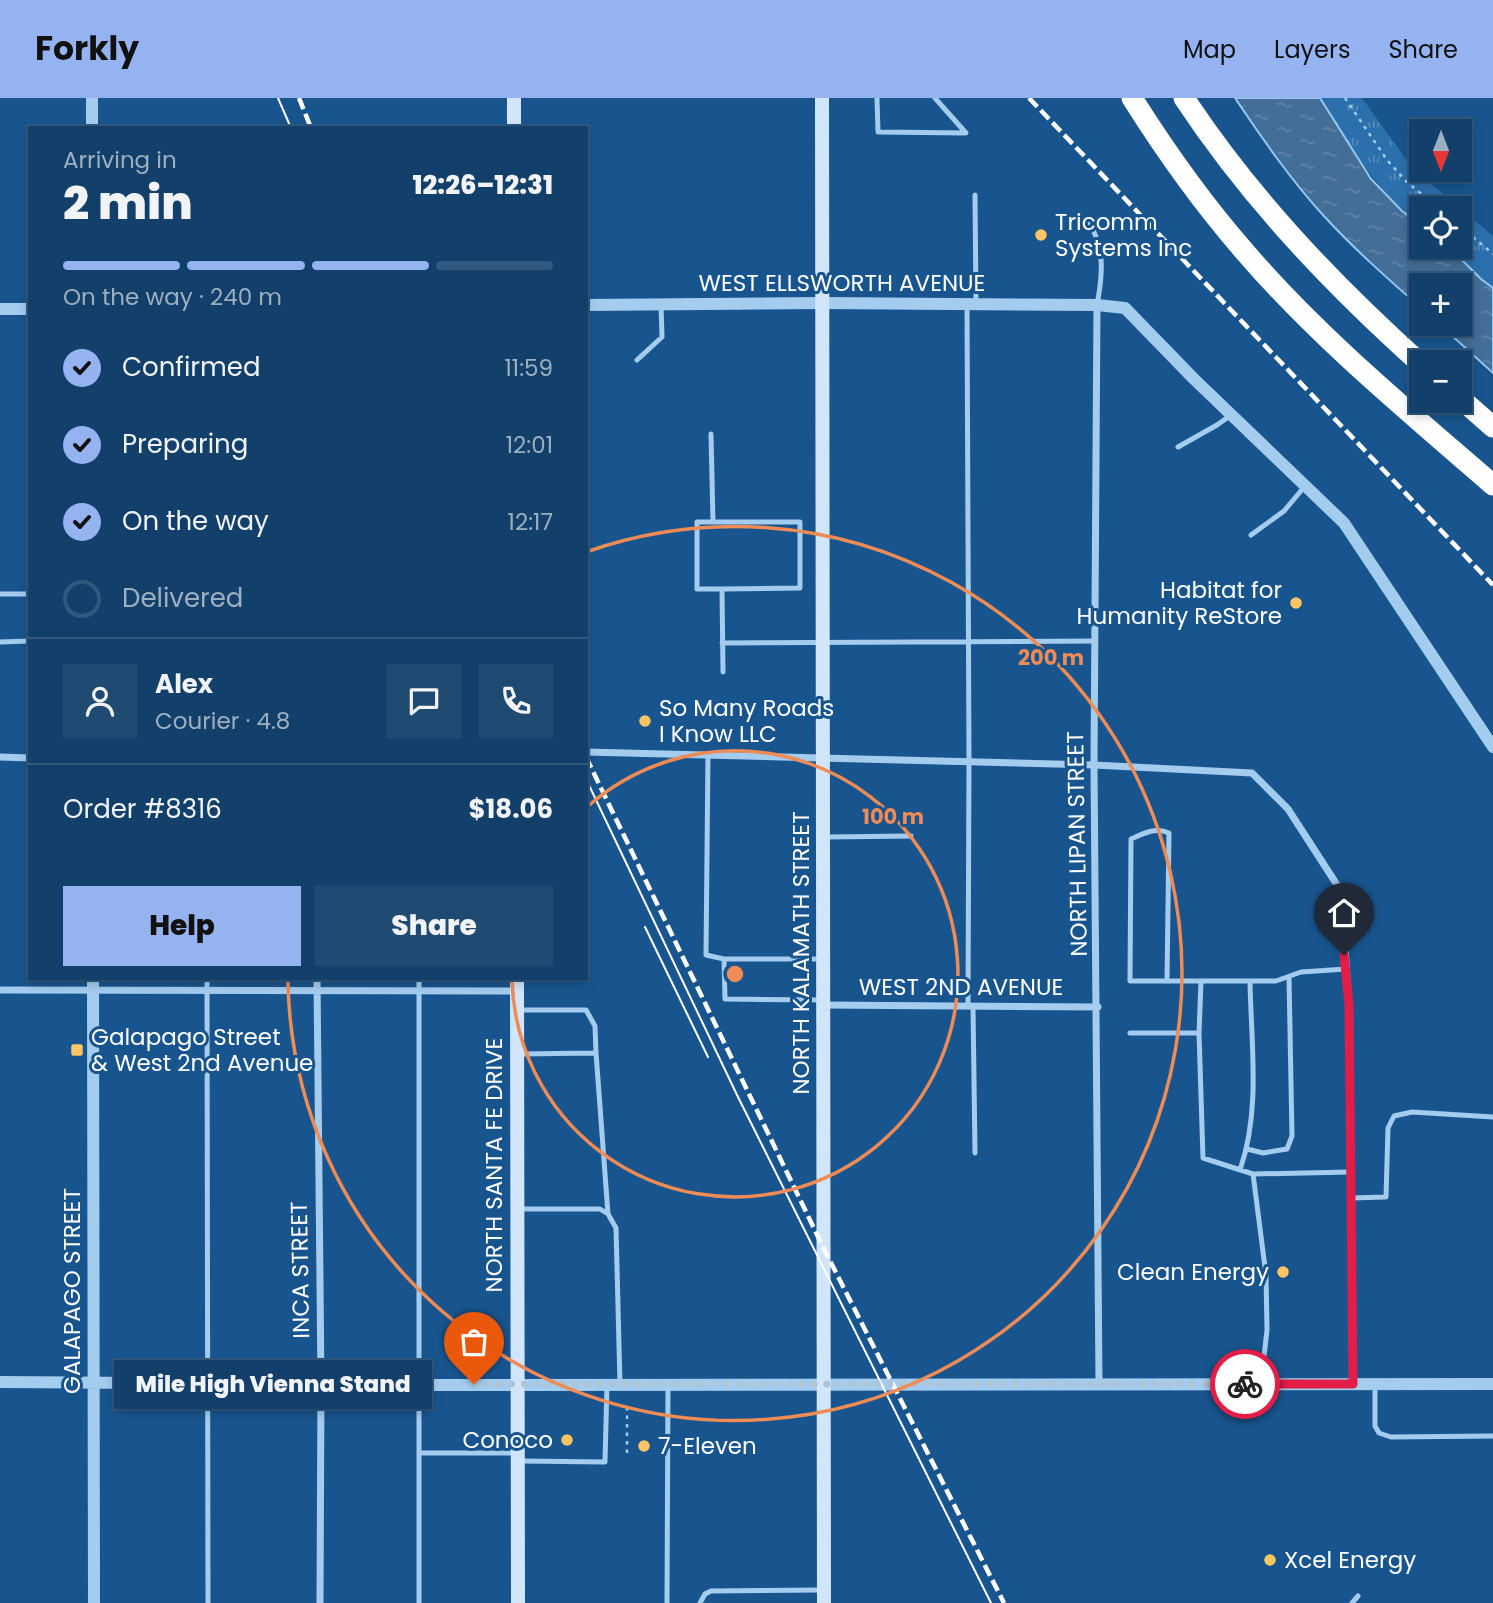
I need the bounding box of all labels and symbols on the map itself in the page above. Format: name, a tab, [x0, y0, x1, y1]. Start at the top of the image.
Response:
north arrow	[1409, 119, 1472, 182]
place label: Tricomm Systems Inc	[1055, 206, 1192, 264]
marker: Tricomm Systems Inc	[1033, 227, 1049, 243]
street label: WEST ELLSWORTH AVENUE	[699, 267, 985, 299]
place label: Habitat for Humanity ReStore	[1077, 574, 1282, 632]
marker: Habitat for Humanity ReStore	[1288, 595, 1304, 611]
text: 200 m	[1018, 643, 1084, 672]
place label: So Many Roads I Know LLC	[659, 692, 834, 750]
marker: So Many Roads I Know LLC	[637, 713, 653, 729]
street label: NORTH LIPAN STREET	[1059, 731, 1095, 957]
text: 100 m	[862, 802, 924, 831]
street label: NORTH KALAMATH STREET	[785, 811, 817, 1095]
pin	[1314, 883, 1374, 955]
centre of rings	[723, 962, 747, 986]
street label: WEST 2ND AVENUE	[859, 971, 1063, 1003]
place label: Galapago Street & West 2nd Avenue	[91, 1021, 313, 1079]
street label: NORTH SANTA FE DRIVE	[478, 1038, 510, 1292]
marker: Galapago Street & West 2nd Avenue	[69, 1042, 85, 1058]
street label: GALAPAGO STREET	[56, 1188, 88, 1394]
street label: INCA STREET	[283, 1201, 317, 1339]
place label: Clean Energy	[1117, 1256, 1269, 1288]
marker: Clean Energy	[1275, 1264, 1291, 1280]
pin	[444, 1312, 504, 1384]
courier	[1210, 1349, 1280, 1419]
callout: Mile High Vienna Stand	[113, 1360, 432, 1408]
place label: Conoco	[462, 1424, 553, 1456]
place label: 7-Eleven	[658, 1430, 757, 1462]
marker: Conoco	[559, 1432, 575, 1448]
marker: 7-Eleven	[636, 1438, 652, 1454]
place label: Xcel Energy	[1284, 1544, 1416, 1576]
marker: Xcel Energy	[1262, 1552, 1278, 1568]

